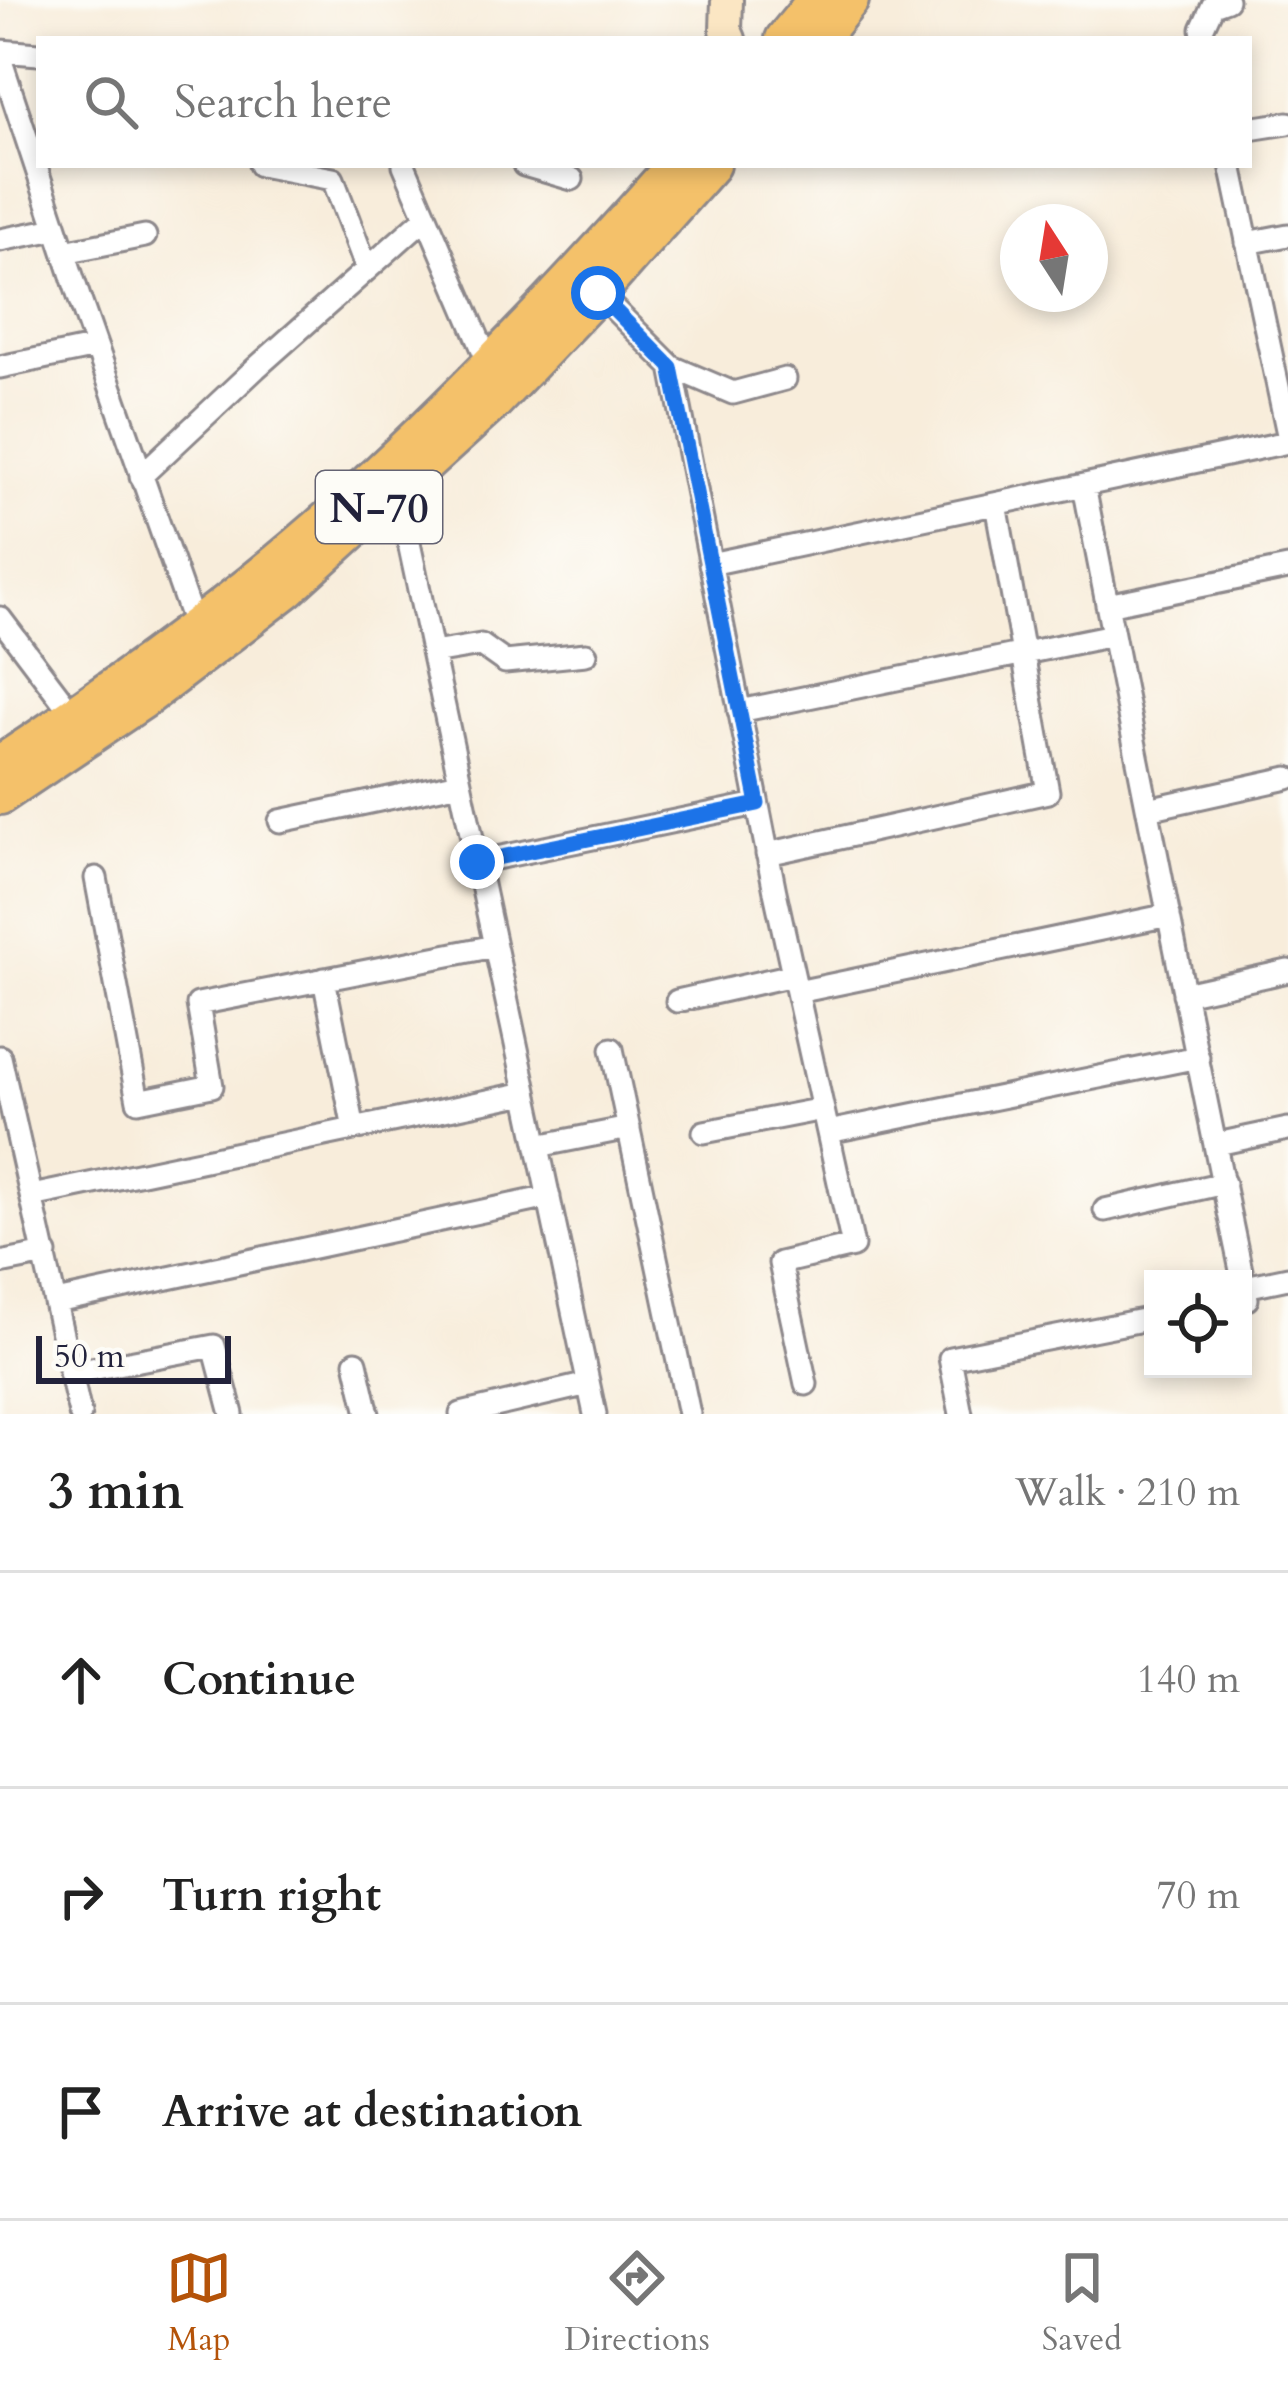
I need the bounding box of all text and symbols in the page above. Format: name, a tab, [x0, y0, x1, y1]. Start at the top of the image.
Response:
search box	[36, 36, 1252, 168]
icon: search	[78, 69, 144, 135]
text: Search here	[174, 72, 392, 133]
north arrow	[1000, 204, 1108, 312]
route start	[571, 266, 625, 320]
road number: N-70	[316, 471, 442, 543]
route end	[450, 835, 504, 889]
map controls	[1144, 1270, 1252, 1378]
button: locate	[1144, 1270, 1252, 1378]
scale bar	[36, 1330, 231, 1383]
text: 50 m	[54, 1334, 125, 1379]
text: 3 min	[48, 1457, 184, 1527]
text: Walk · 210 m	[1015, 1466, 1240, 1519]
icon: ahead	[48, 1647, 114, 1713]
text: Continue	[162, 1649, 356, 1710]
text: 140 m	[1137, 1653, 1240, 1706]
icon: right	[48, 1863, 114, 1929]
text: Turn right	[162, 1865, 381, 1926]
text: 70 m	[1157, 1869, 1240, 1922]
icon: arrive	[48, 2079, 114, 2145]
text: Arrive at destination	[162, 2081, 582, 2142]
tab: Map	[166, 2245, 232, 2362]
tab: Directions	[564, 2245, 710, 2362]
tab: Saved	[1042, 2245, 1122, 2362]

